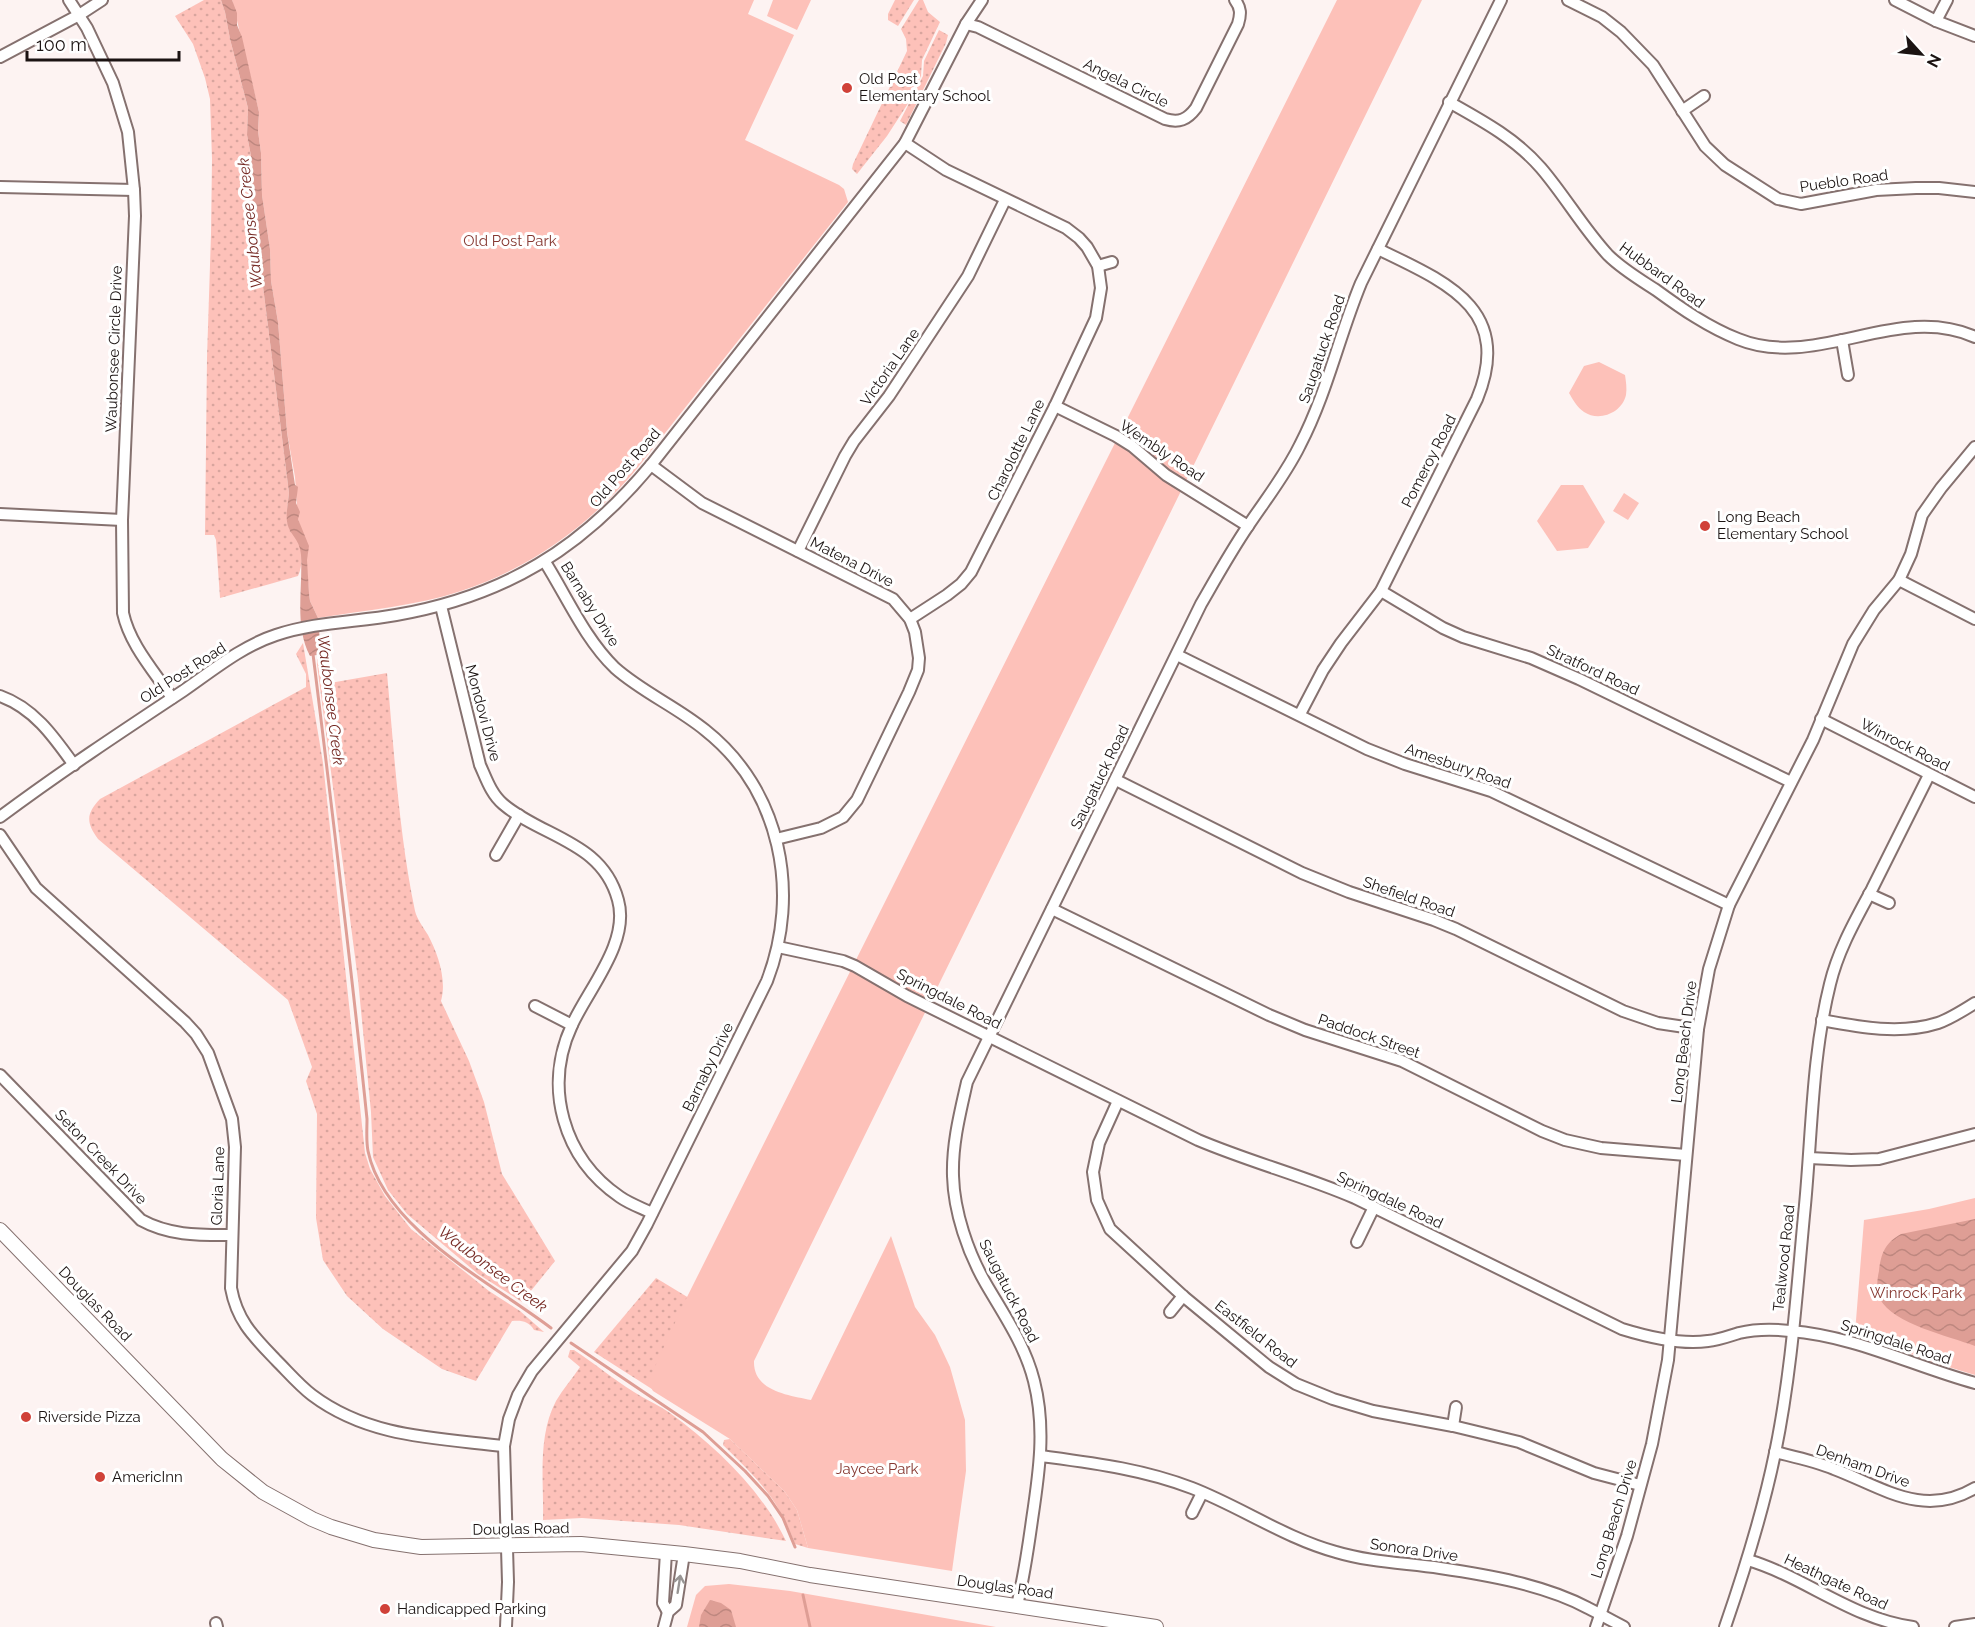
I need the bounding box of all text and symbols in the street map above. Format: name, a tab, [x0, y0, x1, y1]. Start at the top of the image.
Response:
scale bar	[27, 24, 178, 62]
north arrow	[1891, 24, 1951, 84]
text: 100 m	[36, 34, 87, 55]
text: N	[1923, 51, 1945, 70]
street label: Angela Circle	[1080, 55, 1172, 112]
place label: Old Post Elementary School	[859, 70, 991, 105]
marker: Old Post Elementary School	[840, 81, 854, 95]
water label: Waubonsee Creek	[234, 156, 266, 289]
street label: Pueblo Road	[1799, 166, 1889, 196]
park label: Old Post Park	[463, 232, 557, 250]
street label: Hubbard Road	[1616, 238, 1708, 312]
street label: Waubonsee Circle Drive	[102, 265, 126, 433]
street label: Saugatuck Road	[1295, 292, 1349, 406]
street label: Victoria Lane	[857, 325, 923, 409]
street label: Charolotte Lane	[984, 396, 1049, 504]
street label: Pomeroy Road	[1398, 412, 1460, 510]
street label: Wembly Road	[1116, 416, 1208, 486]
street label: Old Post Road	[586, 425, 664, 511]
place label: Long Beach Elementary School	[1717, 508, 1849, 543]
marker: Long Beach Elementary School	[1698, 519, 1712, 533]
street label: Matena Drive	[807, 533, 897, 591]
street label: Barnaby Drive	[557, 558, 623, 650]
water label: Waubonsee Creek	[314, 634, 348, 767]
street label: Old Post Road	[137, 639, 229, 707]
street label: Stratford Road	[1544, 641, 1642, 699]
street label: Mondovi Drive	[461, 663, 505, 764]
street label: Winrock Road	[1857, 715, 1953, 775]
street label: Saugatuck Road	[1067, 722, 1133, 832]
street label: Amesbury Road	[1403, 739, 1513, 793]
street label: Shefield Road	[1361, 873, 1457, 921]
street label: Springdale Road	[894, 965, 1004, 1033]
street label: Long Beach Drive	[1668, 980, 1700, 1104]
street label: Paddock Street	[1316, 1010, 1422, 1062]
street label: Barnaby Drive	[679, 1019, 737, 1114]
street label: Seton Creek Drive	[51, 1106, 151, 1208]
street label: Gloria Lane	[208, 1146, 228, 1226]
street label: Springdale Road	[1334, 1168, 1446, 1232]
street label: Tealwood Road	[1769, 1204, 1799, 1312]
water label: Waubonsee Creek	[435, 1222, 551, 1316]
street label: Saugatuck Road	[975, 1236, 1043, 1346]
street label: Douglas Road	[55, 1263, 135, 1345]
park label: Winrock Park	[1870, 1284, 1962, 1302]
street label: Eastfield Road	[1211, 1296, 1301, 1372]
street label: Springdale Road	[1838, 1316, 1954, 1368]
place label: Riverside Pizza	[38, 1408, 141, 1426]
marker: Riverside Pizza	[19, 1410, 33, 1424]
street label: Denham Drive	[1814, 1441, 1913, 1491]
street label: Long Beach Drive	[1587, 1457, 1641, 1580]
park label: Jaycee Park	[835, 1460, 919, 1478]
place label: AmericInn	[112, 1468, 183, 1486]
marker: AmericInn	[93, 1470, 107, 1484]
street label: Douglas Road	[472, 1519, 570, 1539]
street label: Sonora Drive	[1369, 1535, 1459, 1565]
street label: Heathgate Road	[1781, 1550, 1891, 1614]
street label: Douglas Road	[956, 1571, 1054, 1603]
one-way arrow	[673, 1575, 684, 1595]
place label: Handicapped Parking	[397, 1600, 546, 1618]
marker: Handicapped Parking	[378, 1602, 392, 1616]

